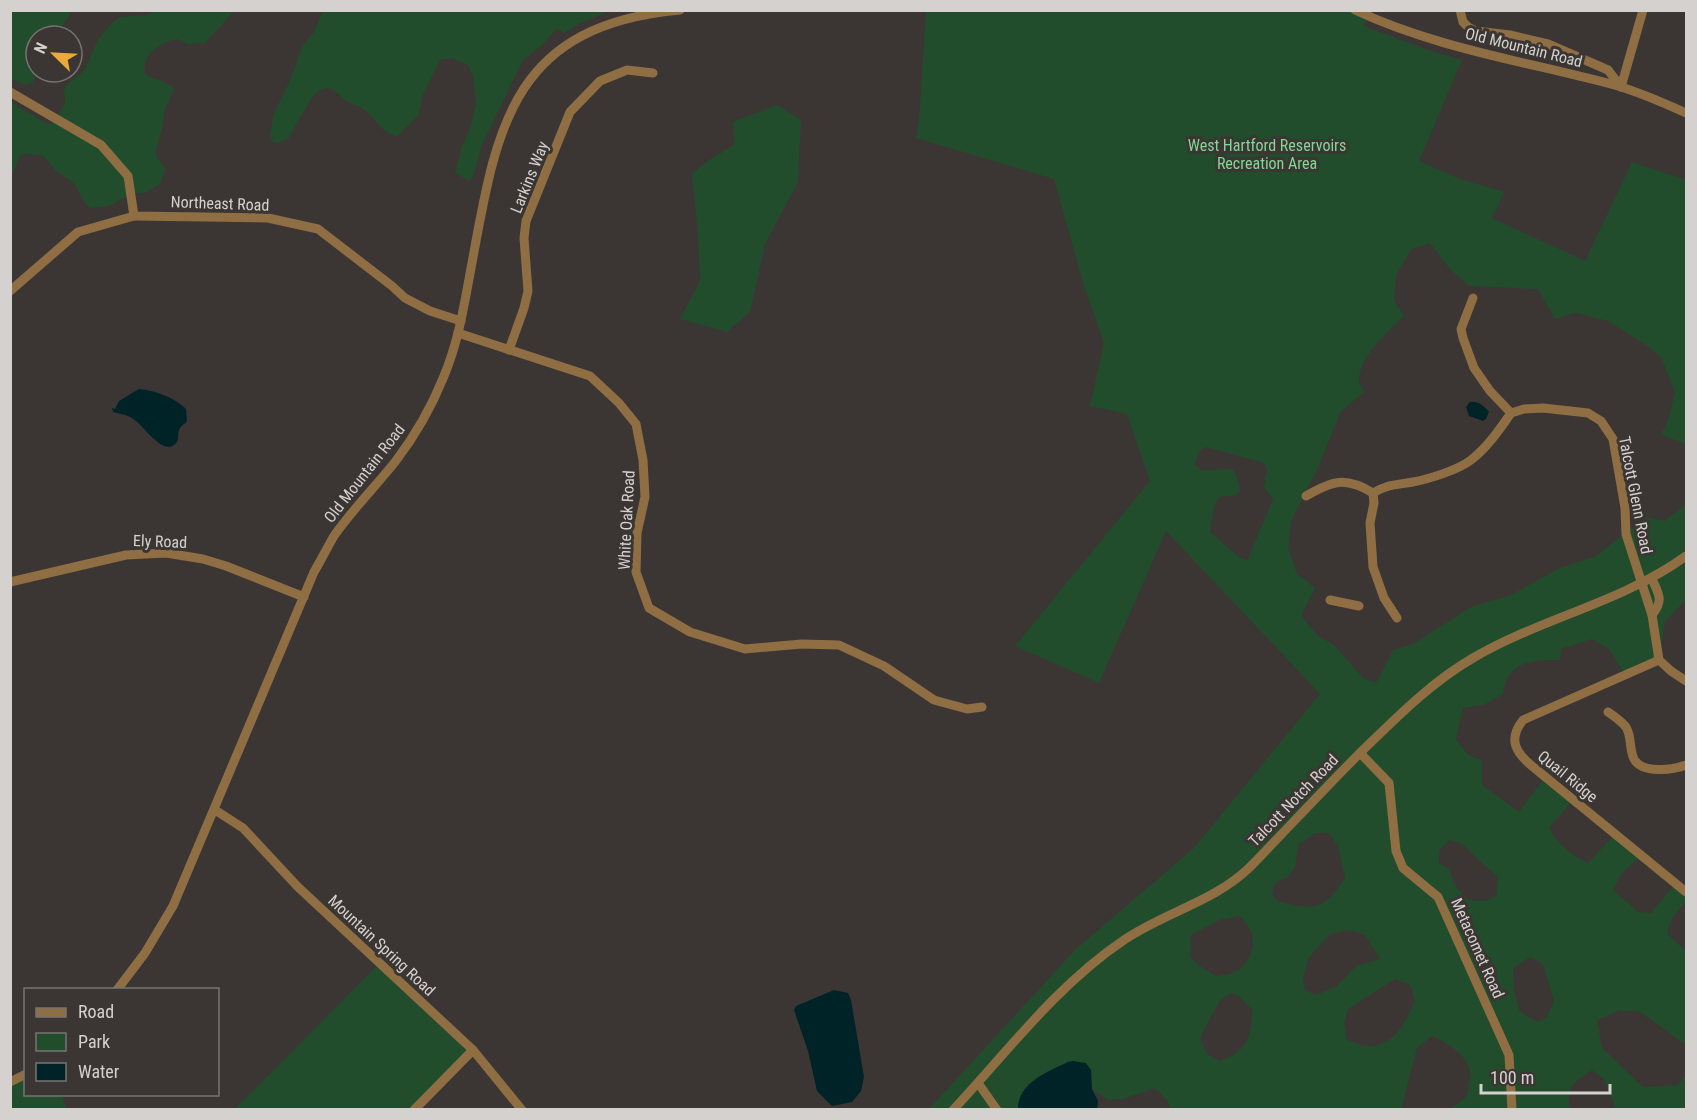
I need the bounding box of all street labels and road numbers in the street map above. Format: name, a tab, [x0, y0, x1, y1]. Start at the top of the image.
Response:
street label: Old Mountain Road	[1463, 24, 1584, 71]
street label: Larkins Way	[506, 138, 553, 216]
street label: Northeast Road	[170, 192, 270, 215]
street label: Old Mountain Road	[320, 420, 409, 526]
street label: Talcott Glenn Road	[1615, 435, 1656, 555]
street label: White Oak Road	[614, 470, 639, 570]
street label: Ely Road	[133, 531, 187, 552]
street label: Quail Ridge	[1534, 746, 1601, 806]
street label: Talcott Notch Road	[1245, 750, 1342, 850]
street label: Mountain Spring Road	[324, 891, 439, 1000]
street label: Metacomet Road	[1447, 895, 1508, 1001]

